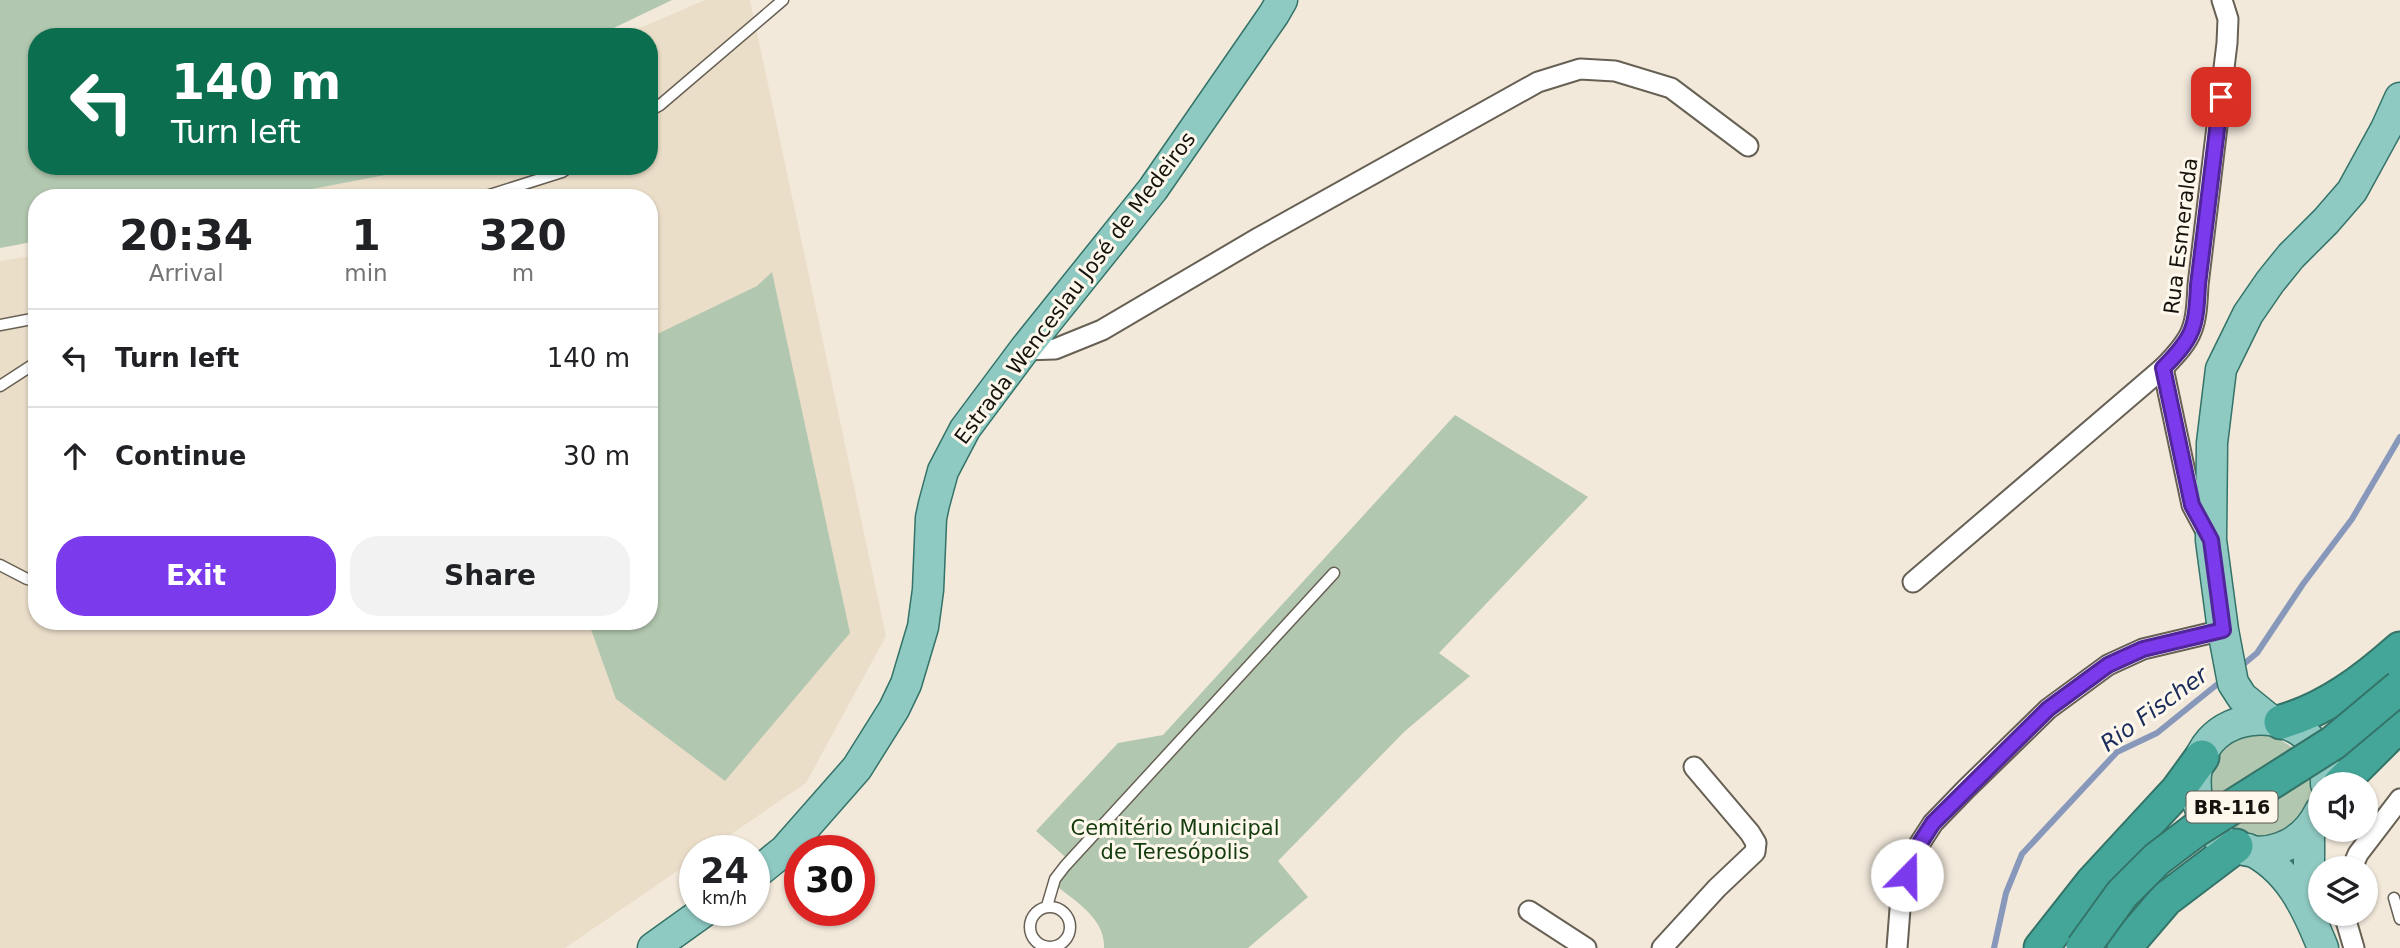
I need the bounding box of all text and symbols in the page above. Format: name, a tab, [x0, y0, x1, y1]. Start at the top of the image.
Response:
text: 140 m	[171, 54, 341, 111]
icon: left	[56, 56, 147, 147]
pin	[2191, 67, 2251, 127]
icon: arrive	[2202, 78, 2240, 116]
text: Turn left	[171, 113, 301, 151]
street label: Estrada Wenceslau José de Medeiros	[950, 127, 1200, 449]
street label: Rua Esmeralda	[2159, 156, 2203, 316]
text: 20:34	[119, 211, 253, 260]
text: 1	[351, 211, 381, 260]
text: 320	[479, 211, 567, 260]
text: Arrival	[149, 260, 224, 286]
text: min	[344, 260, 388, 286]
text: m	[512, 260, 534, 286]
icon: left	[56, 339, 94, 377]
text: Turn left	[115, 343, 239, 373]
text: 140 m	[547, 343, 630, 373]
icon: ahead	[56, 437, 94, 475]
text: Continue	[115, 441, 246, 471]
text: 30 m	[563, 441, 630, 471]
button: Exit	[56, 536, 336, 616]
button: Share	[350, 536, 630, 616]
water label: Rio Fischer	[2095, 660, 2214, 757]
map controls	[2308, 772, 2378, 926]
button: sound	[2308, 772, 2378, 842]
road number: BR-116	[2186, 792, 2278, 822]
park label: Cemitério Municipal de Teresópolis	[1070, 816, 1280, 864]
speed limit sign: 30	[784, 835, 875, 926]
position arrow	[1870, 838, 1944, 912]
text: 24	[700, 851, 749, 891]
button: layers	[2308, 856, 2378, 926]
text: km/h	[702, 887, 747, 908]

